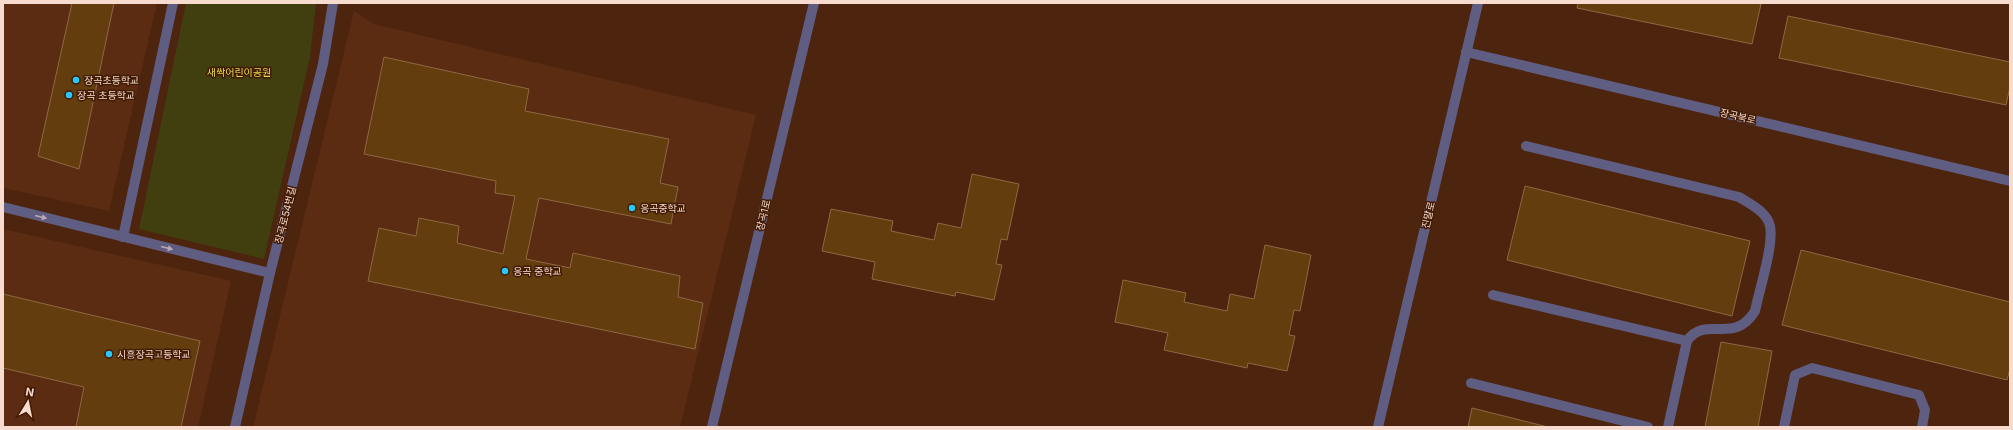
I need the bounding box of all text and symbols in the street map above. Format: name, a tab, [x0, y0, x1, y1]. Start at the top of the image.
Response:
park label: 새싹어린이공원	[207, 66, 271, 78]
place label: 장곡초등학교	[84, 74, 139, 86]
marker: 장곡초등학교	[71, 75, 81, 85]
place label: 장곡 초등학교	[77, 89, 135, 101]
marker: 장곡 초등학교	[64, 90, 74, 100]
street label: 장곡북로	[1719, 106, 1757, 126]
street label: 장곡로54번길	[272, 185, 298, 245]
street label: 장곡1로	[754, 198, 772, 232]
street label: 진말로	[1419, 200, 1437, 230]
place label: 응곡중학교	[640, 202, 686, 214]
marker: 응곡중학교	[627, 203, 637, 213]
one-way arrow	[35, 214, 47, 220]
one-way arrow	[161, 245, 173, 251]
place label: 응곡 중학교	[513, 265, 562, 277]
marker: 응곡 중학교	[500, 266, 510, 276]
place label: 시흥장곡고등학교	[117, 348, 191, 360]
marker: 시흥장곡고등학교	[104, 349, 114, 359]
north arrow	[8, 382, 48, 422]
text: N	[24, 385, 35, 400]

